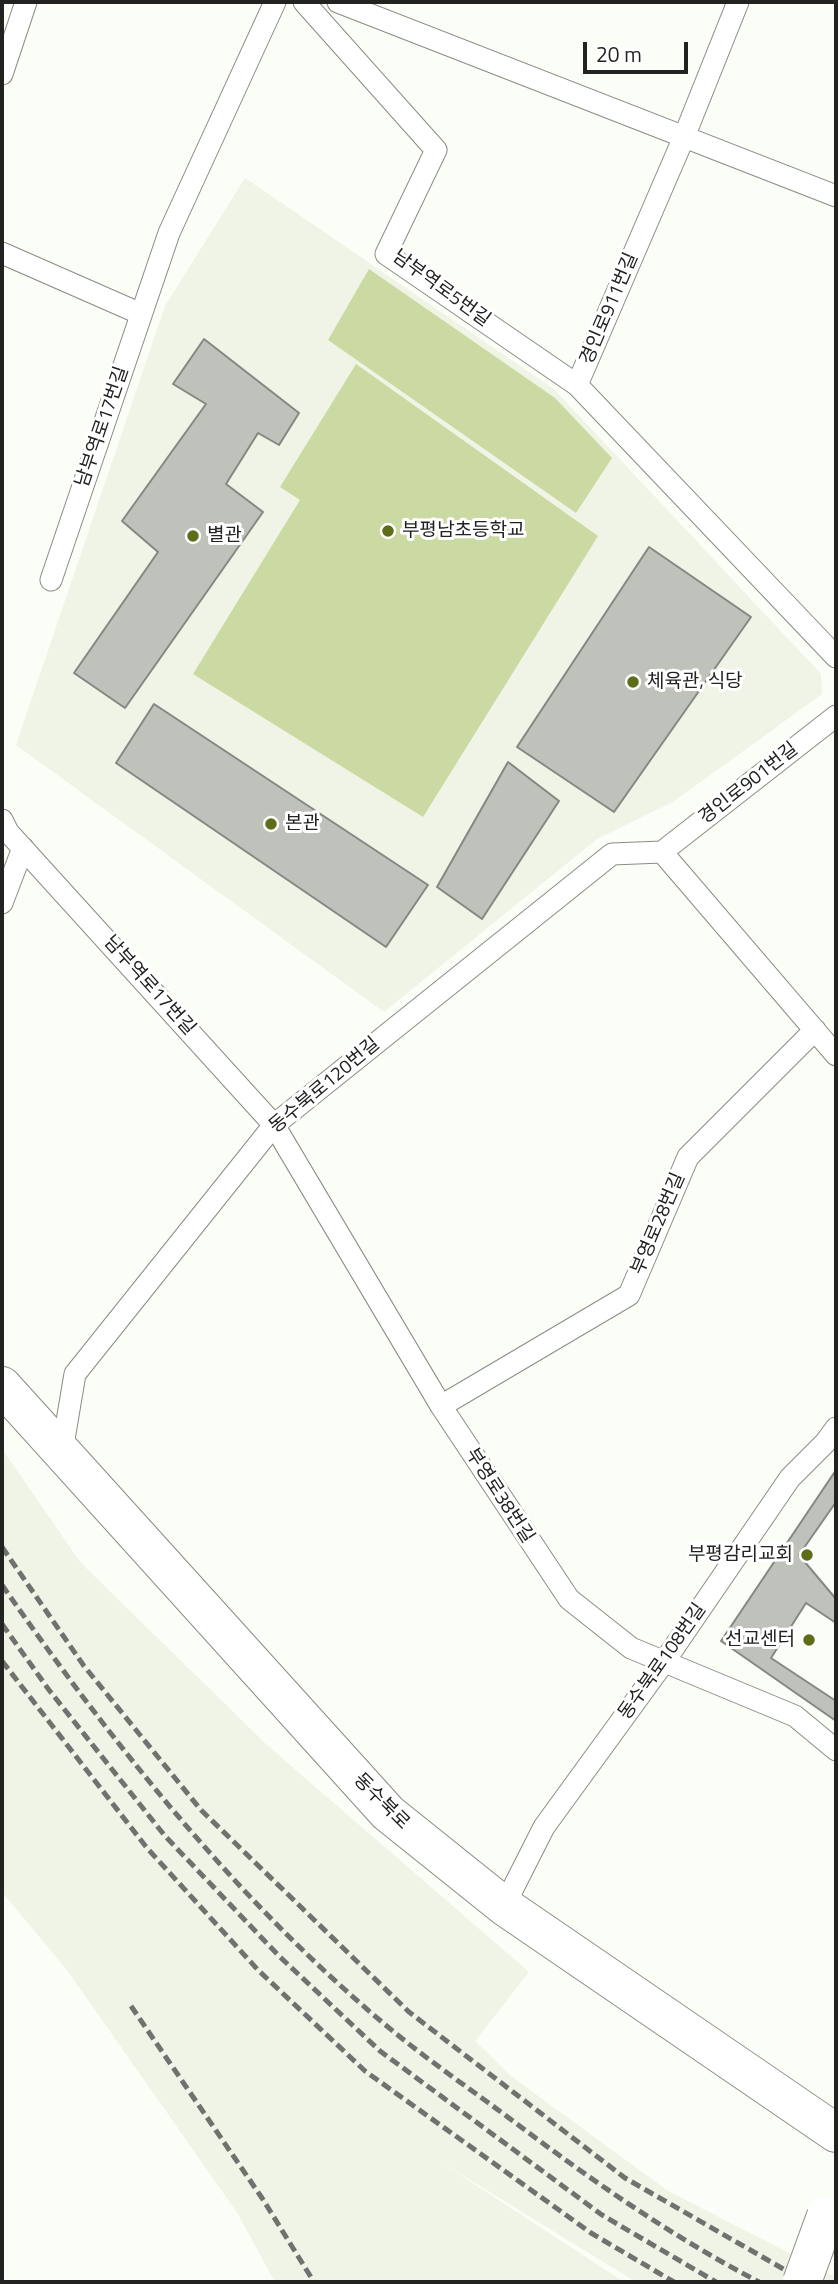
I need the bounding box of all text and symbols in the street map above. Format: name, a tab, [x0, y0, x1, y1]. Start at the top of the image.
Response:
scale bar	[586, 28, 691, 72]
text: 20 m	[596, 38, 642, 70]
street label: 남부역로5번길	[388, 246, 494, 332]
street label: 경인로911번길	[576, 250, 644, 368]
street label: 남부역로17번길	[72, 364, 134, 490]
place label: 부평남초등학교	[402, 520, 524, 542]
marker: 부평남초등학교	[380, 523, 396, 539]
place label: 별관	[207, 525, 242, 547]
marker: 별관	[185, 528, 201, 544]
place label: 체육관, 식당	[647, 671, 743, 693]
marker: 체육관, 식당	[625, 674, 641, 690]
street label: 경인로901번길	[695, 738, 803, 830]
place label: 본관	[285, 813, 320, 835]
marker: 본관	[263, 816, 279, 832]
street label: 남부역로17번길	[98, 931, 200, 1041]
street label: 동수북로120번길	[265, 1033, 385, 1139]
street label: 부영로28번길	[627, 1170, 691, 1278]
street label: 부영로38번길	[460, 1444, 538, 1548]
place label: 부평감리교회	[688, 1544, 793, 1566]
marker: 부평감리교회	[799, 1547, 815, 1563]
street label: 동수북로108번길	[614, 1599, 712, 1725]
place label: 선교센터	[725, 1629, 795, 1651]
marker: 선교센터	[801, 1632, 817, 1648]
street label: 동수북로	[348, 1769, 414, 1835]

